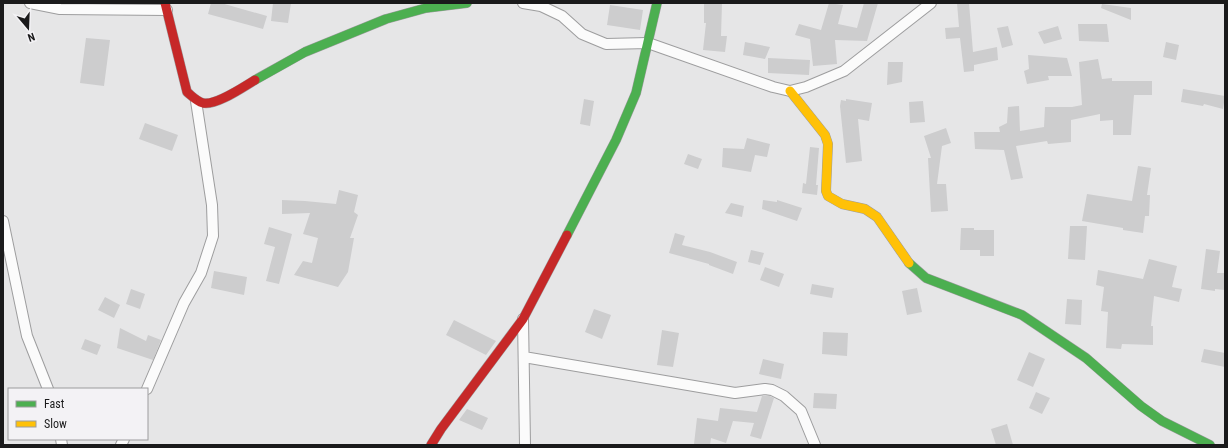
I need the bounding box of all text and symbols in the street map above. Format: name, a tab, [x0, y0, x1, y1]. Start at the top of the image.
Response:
north arrow	[8, 8, 48, 48]
text: N	[26, 30, 36, 44]
legend	[8, 388, 148, 440]
text: Fast	[44, 397, 65, 411]
text: Slow	[44, 417, 67, 431]

